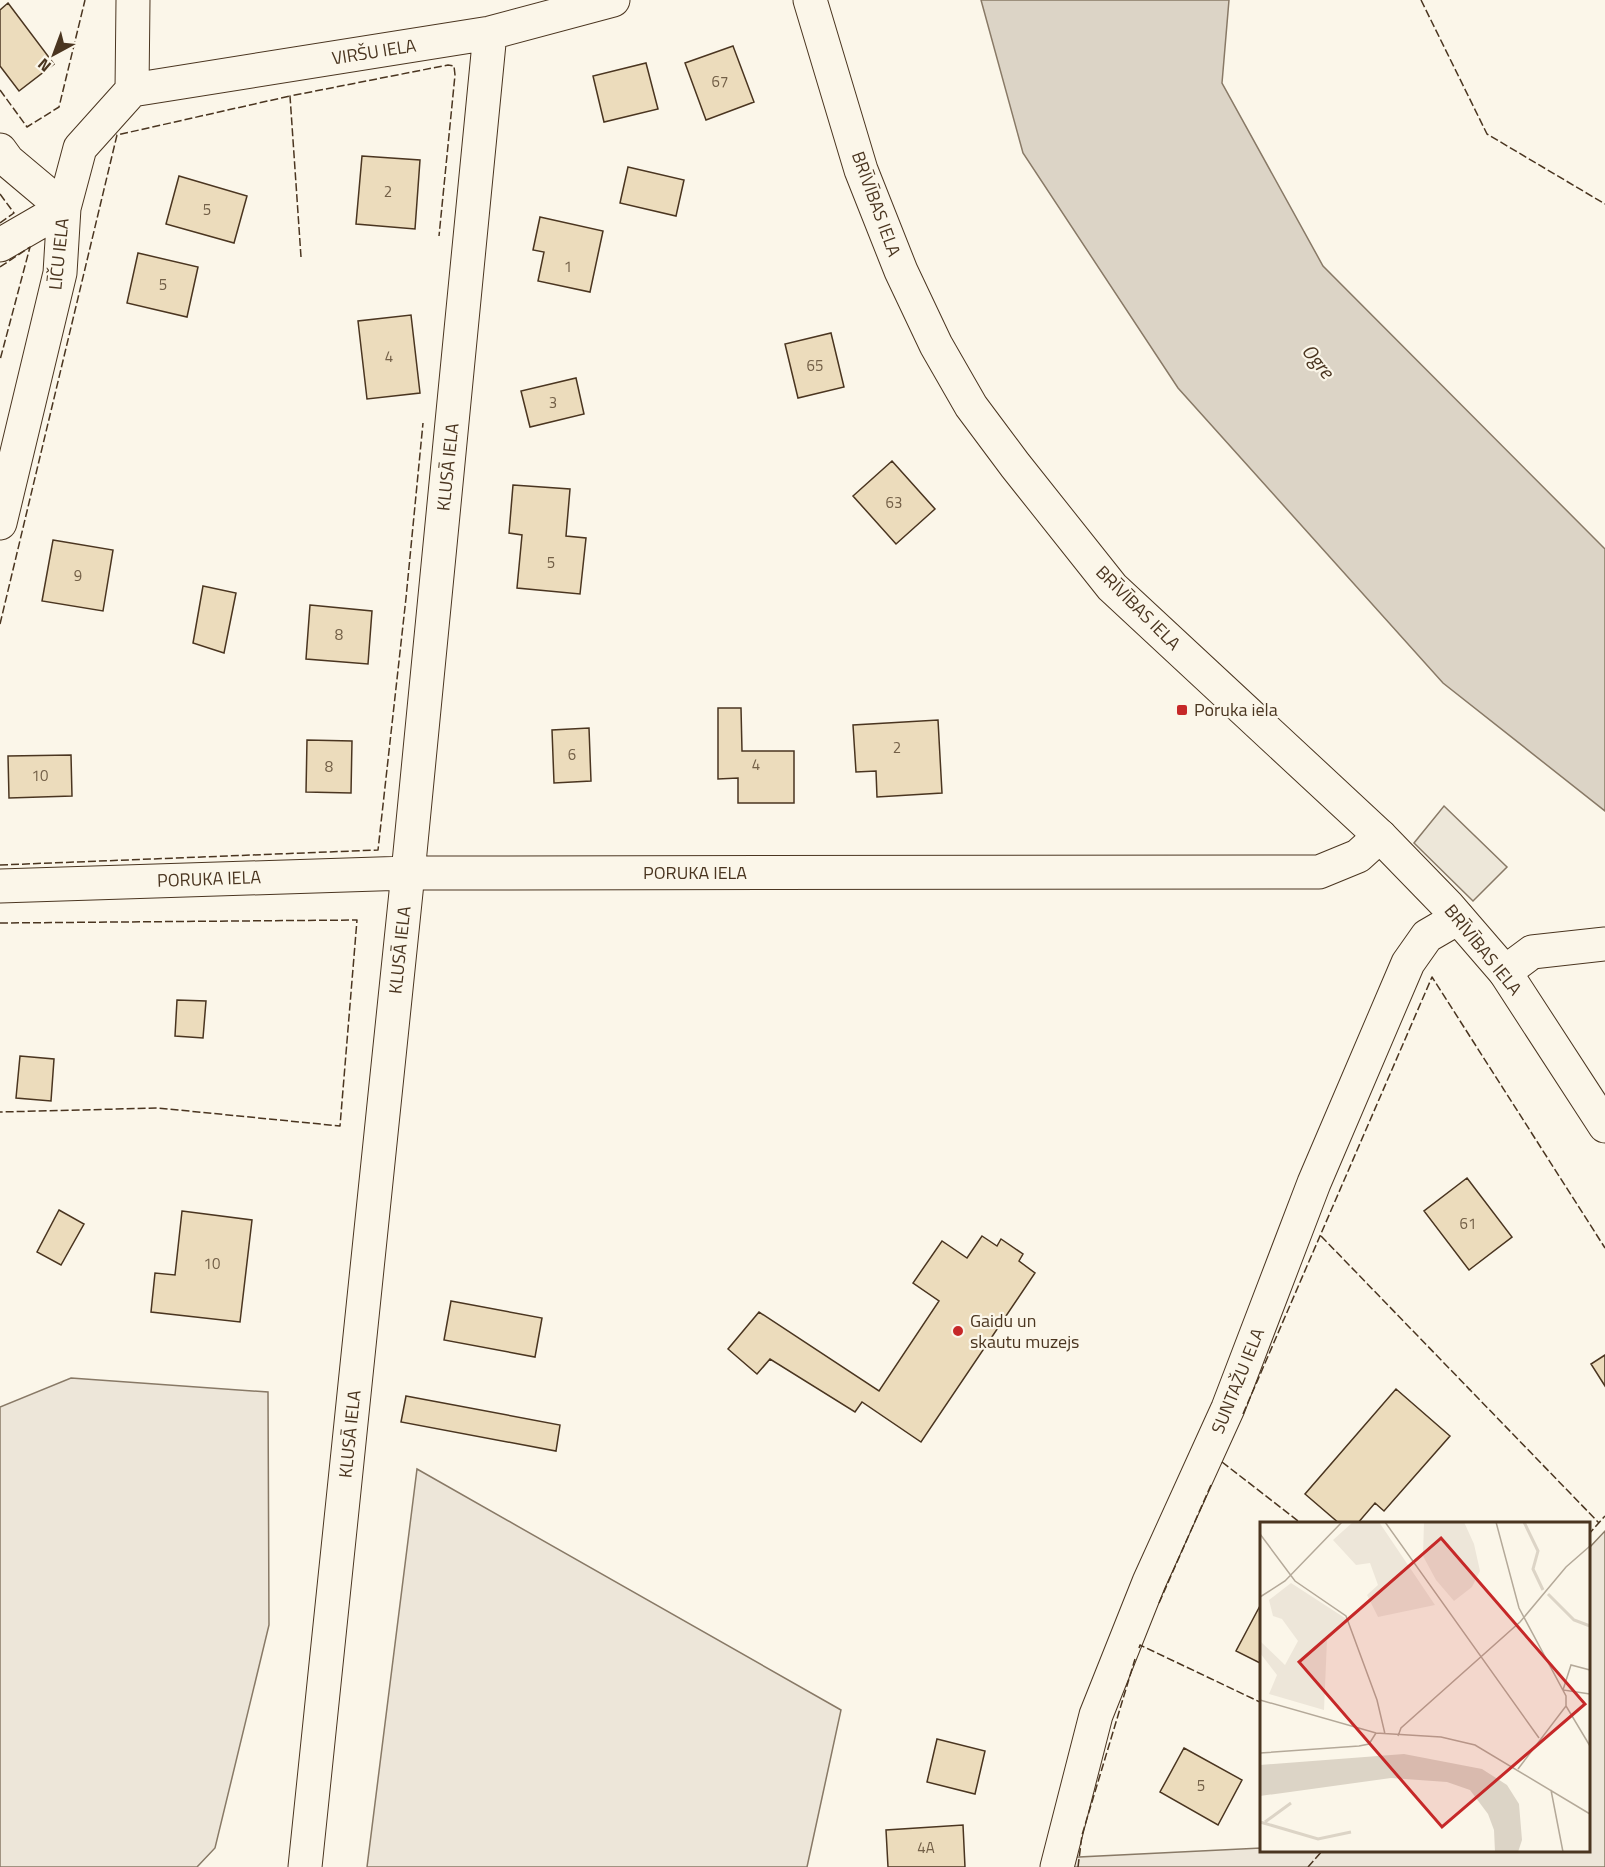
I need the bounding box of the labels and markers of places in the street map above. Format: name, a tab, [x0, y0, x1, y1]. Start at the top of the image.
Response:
place label: Poruka iela	[1194, 696, 1278, 723]
marker: Poruka iela	[1175, 703, 1189, 717]
place label: Gaidu un skautu muzejs	[970, 1307, 1080, 1355]
marker: Gaidu un skautu muzejs	[951, 1324, 965, 1338]

